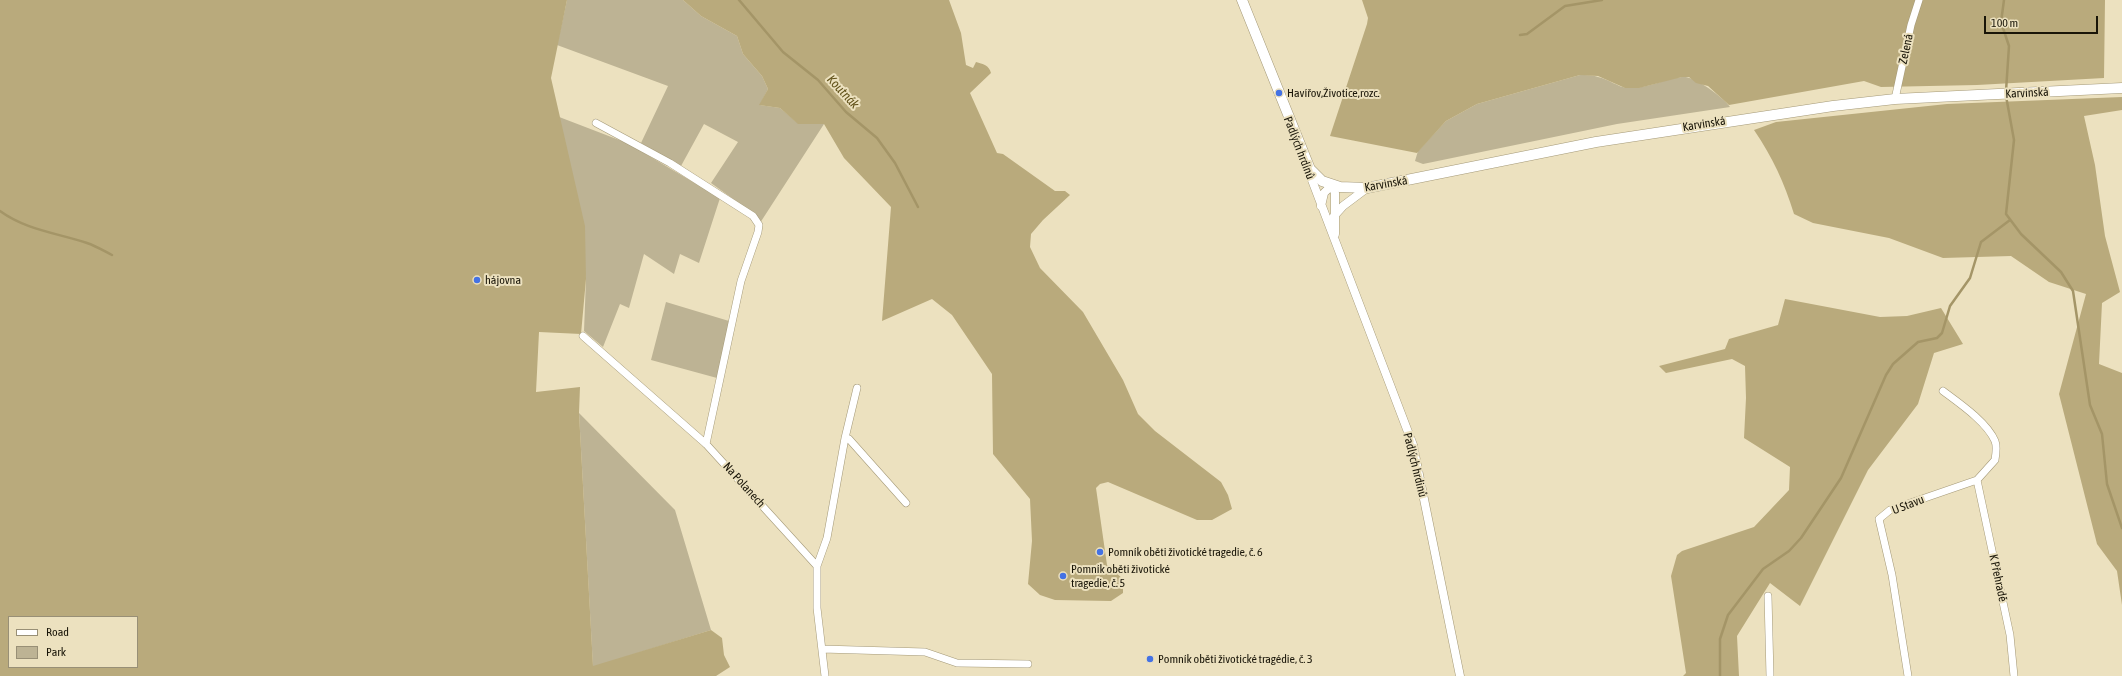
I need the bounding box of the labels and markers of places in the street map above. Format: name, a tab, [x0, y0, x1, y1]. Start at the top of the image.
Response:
place label: Havířov,Životice,rozc.	[1287, 86, 1380, 100]
marker: Havířov,Životice,rozc.	[1274, 88, 1284, 98]
place label: hájovna	[485, 273, 521, 287]
marker: hájovna	[472, 275, 482, 285]
place label: Pomník oběti životické tragedie, č. 6	[1108, 545, 1263, 559]
marker: Pomník oběti životické tragedie, č. 6	[1095, 547, 1105, 557]
place label: Pomník oběti životické tragedie, č. 5	[1071, 562, 1170, 590]
marker: Pomník oběti životické tragedie, č. 5	[1058, 571, 1068, 581]
place label: Pomník oběti životické tragédie, č. 3	[1158, 652, 1313, 666]
marker: Pomník oběti životické tragédie, č. 3	[1145, 654, 1155, 664]

